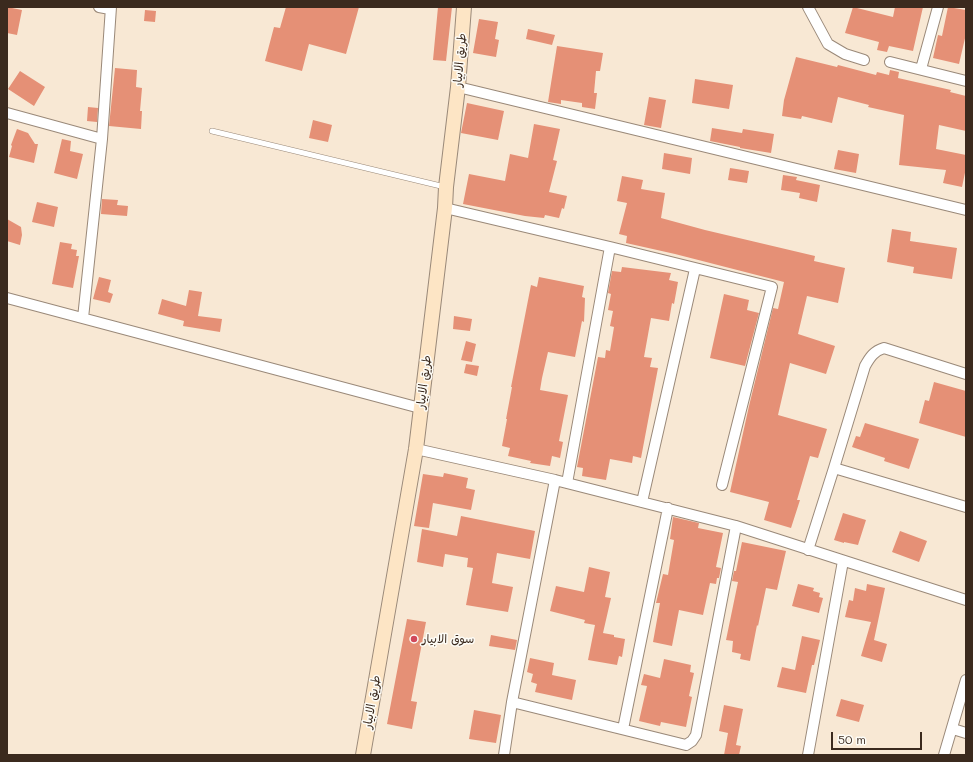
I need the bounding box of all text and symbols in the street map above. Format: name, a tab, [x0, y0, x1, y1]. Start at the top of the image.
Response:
street label: طريق الابيار	[450, 32, 470, 88]
street label: طريق الابيار	[414, 354, 434, 410]
place label: سوق الابيار	[422, 632, 474, 646]
marker: سوق الابيار	[409, 634, 419, 644]
street label: طريق الابيار	[360, 674, 384, 730]
scale bar	[833, 724, 924, 750]
text: 50 m	[838, 731, 866, 747]

